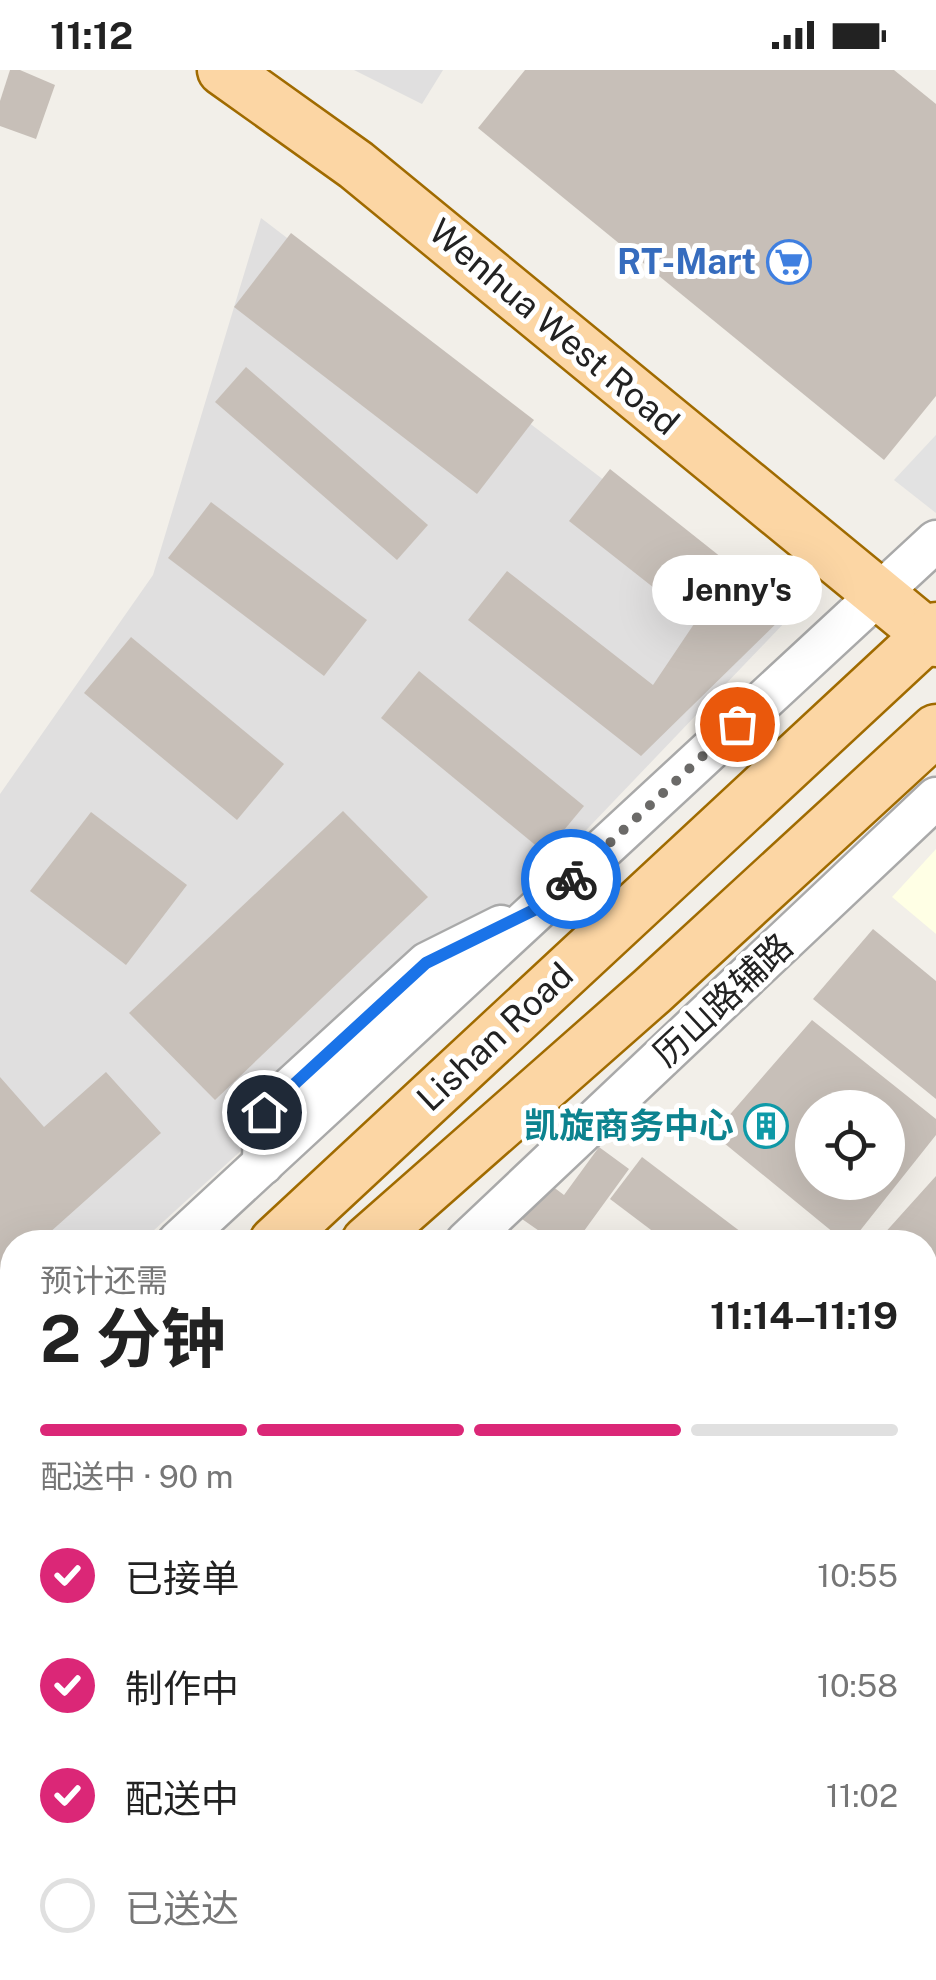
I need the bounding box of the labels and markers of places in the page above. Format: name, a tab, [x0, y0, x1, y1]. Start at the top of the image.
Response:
supermarket icon: RT-Mart	[766, 239, 812, 285]
place label: RT-Mart	[617, 241, 756, 282]
callout: Jenny's	[652, 554, 822, 624]
pin	[695, 682, 780, 767]
pin	[222, 1070, 307, 1155]
building icon: 凯旋商务中心	[743, 1103, 789, 1149]
place label: 凯旋商务中心	[524, 1105, 734, 1146]

